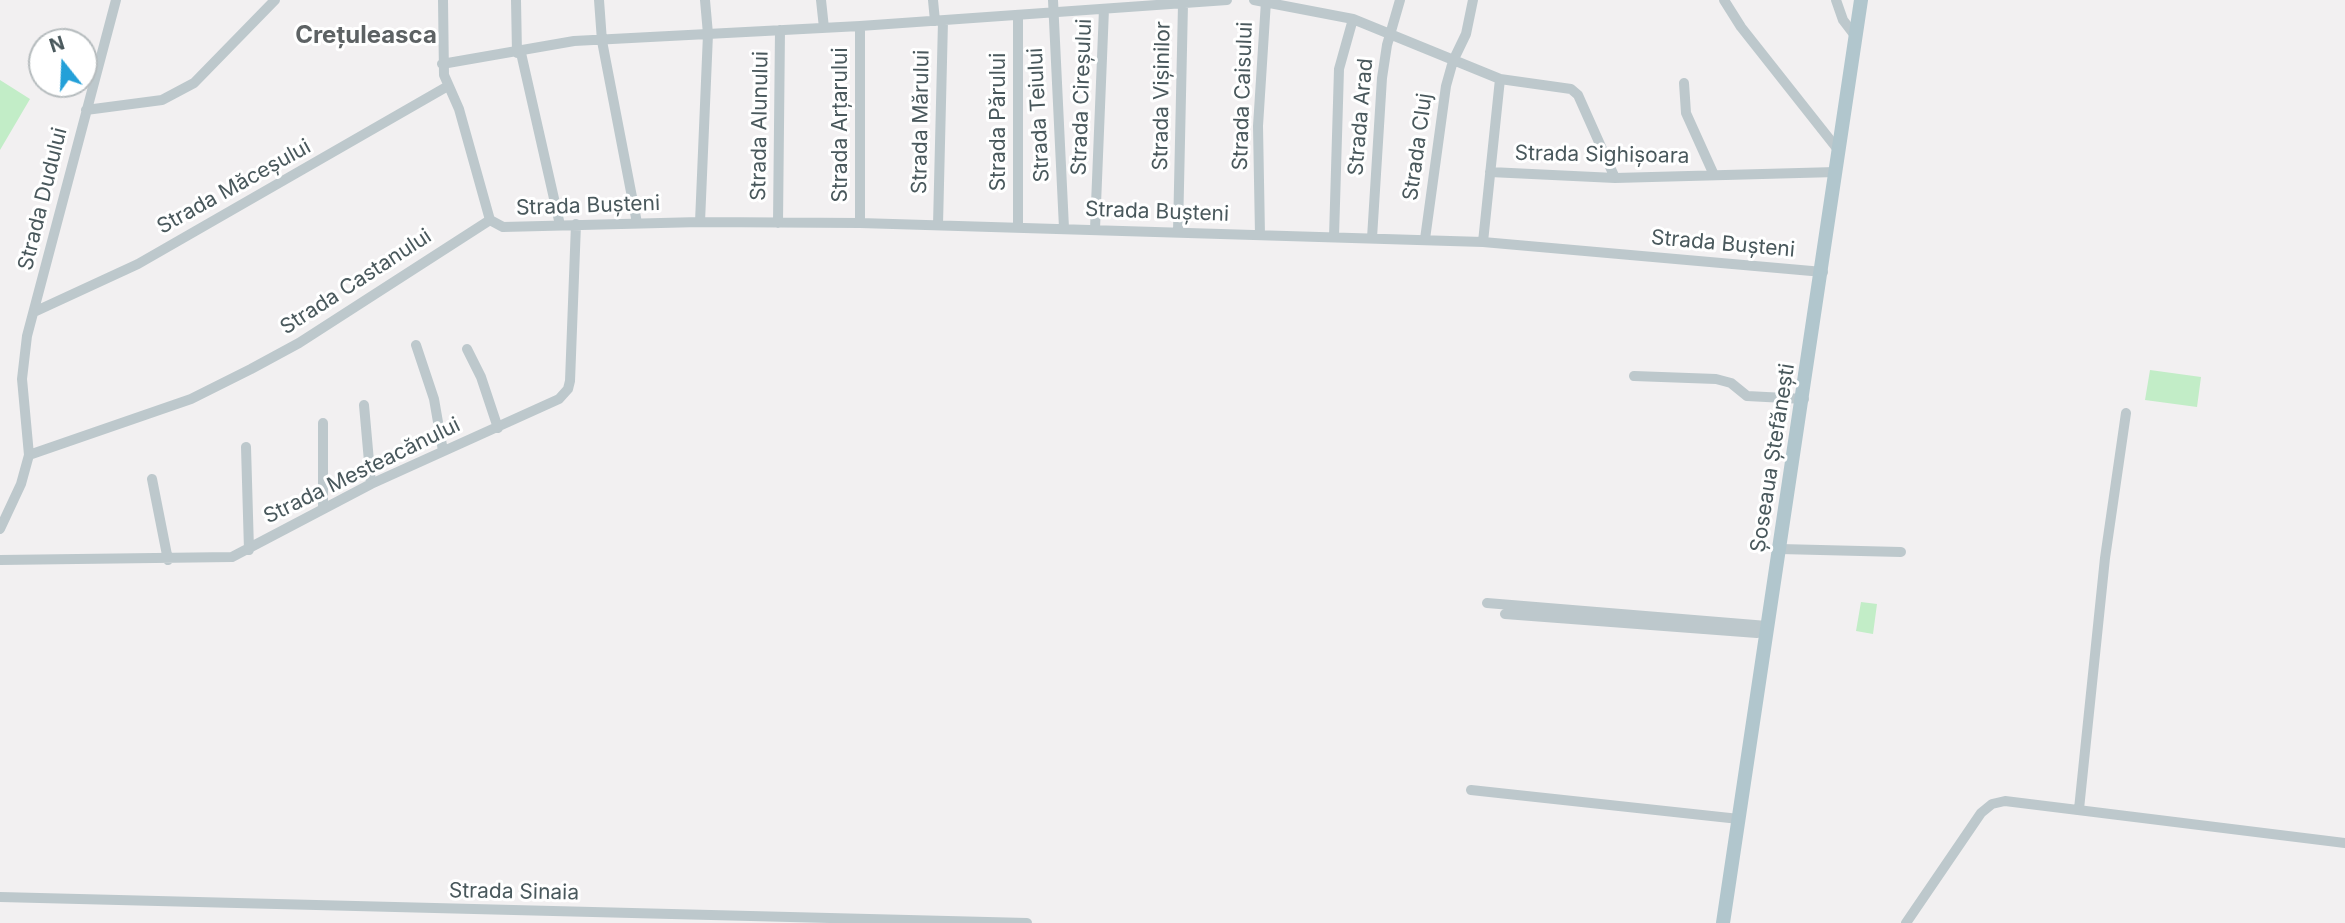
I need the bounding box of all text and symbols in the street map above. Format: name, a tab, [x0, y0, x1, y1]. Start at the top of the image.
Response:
street label: Strada Cireșului	[1067, 18, 1097, 176]
street label: Strada Vișinilor	[1148, 21, 1176, 171]
street label: Strada Caisului	[1228, 21, 1258, 171]
district label: Crețuleasca	[295, 22, 437, 50]
north arrow	[28, 28, 98, 98]
text: N	[47, 31, 67, 58]
street label: Strada Teiului	[1023, 47, 1055, 183]
street label: Strada Arțarului	[828, 48, 854, 202]
street label: Strada Mărului	[907, 50, 935, 194]
street label: Strada Alunului	[746, 51, 774, 201]
street label: Strada Părului	[986, 53, 1012, 191]
street label: Strada Arad	[1343, 57, 1379, 177]
street label: Strada Cluj	[1398, 92, 1438, 202]
street label: Strada Dudului	[13, 125, 73, 273]
street label: Strada Măceșului	[153, 134, 315, 240]
street label: Strada Sighișoara	[1514, 141, 1690, 169]
street label: Strada Bușteni	[515, 191, 661, 221]
street label: Strada Bușteni	[1084, 197, 1230, 227]
street label: Strada Castanului	[276, 224, 436, 340]
street label: Strada Bușteni	[1650, 225, 1796, 263]
street label: Șoseaua Ștefănești	[1746, 362, 1800, 554]
street label: Strada Mesteacănului	[260, 413, 464, 529]
street label: Strada Sinaia	[449, 878, 579, 906]

